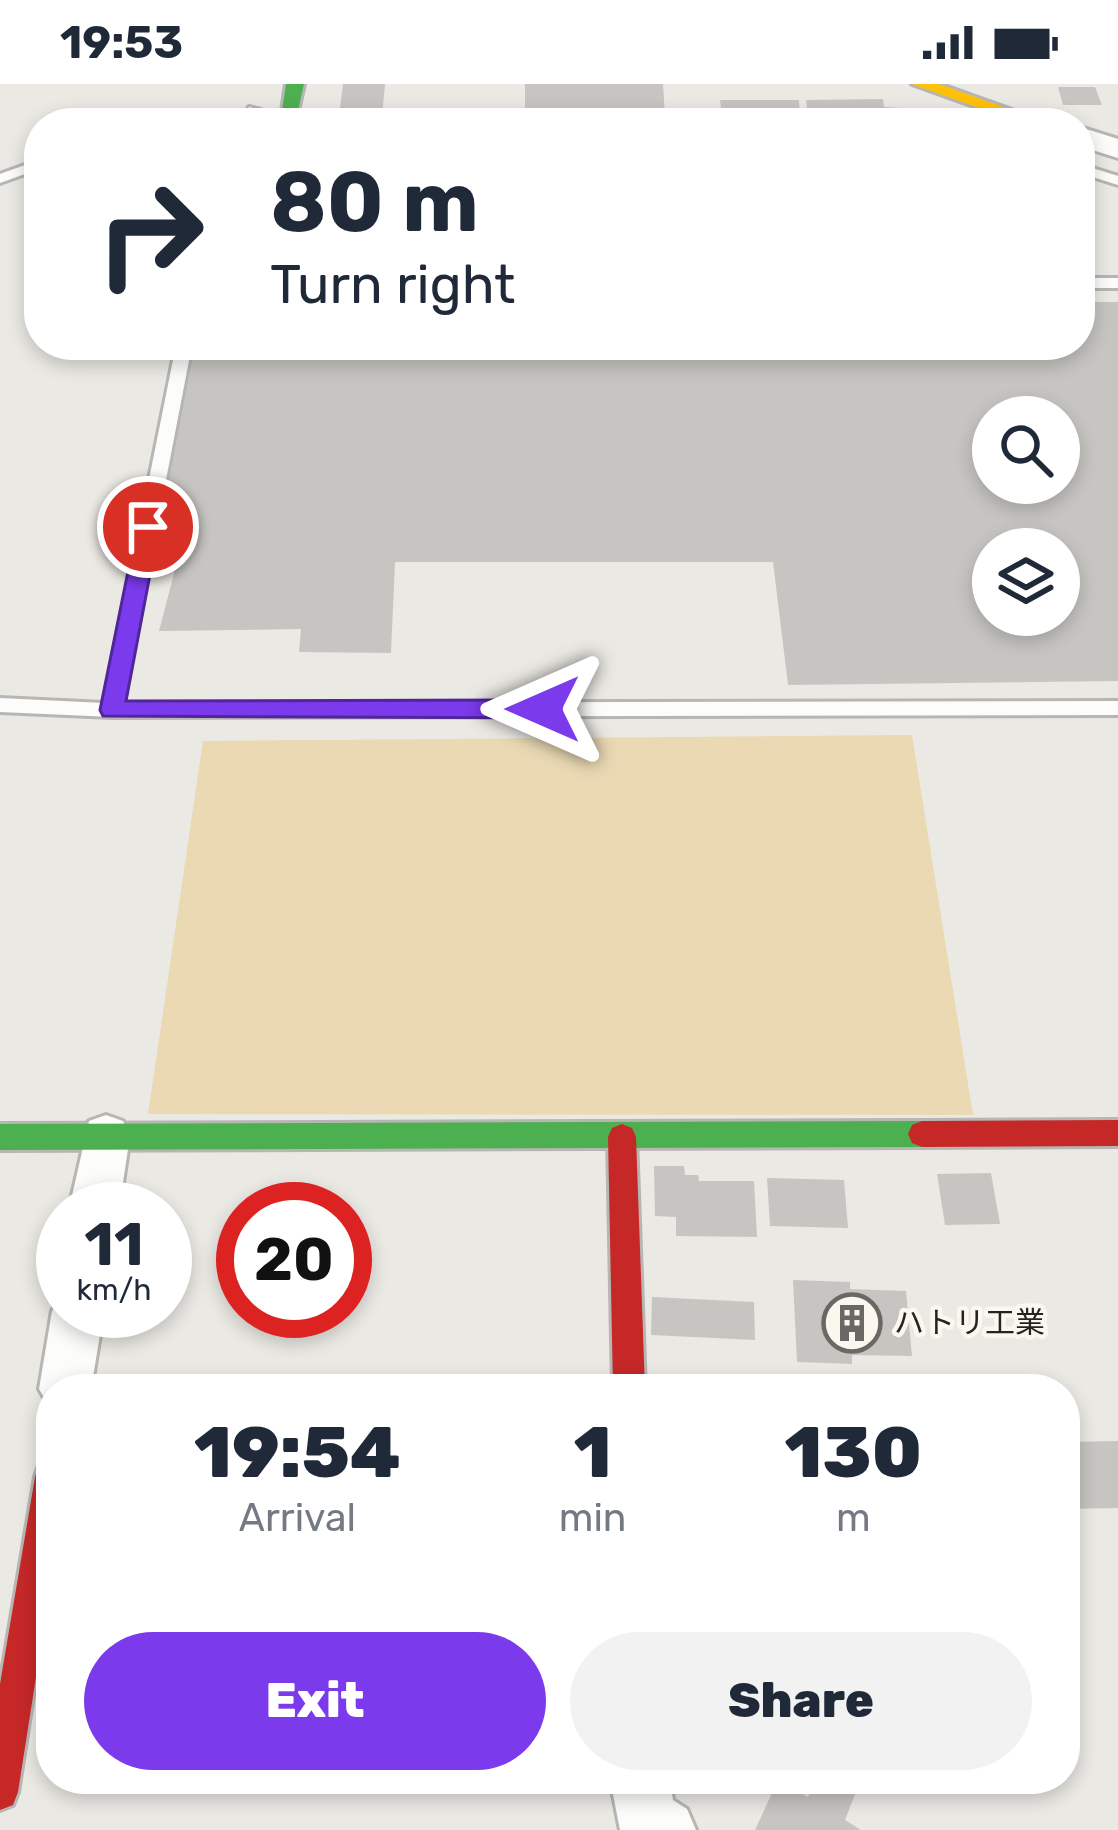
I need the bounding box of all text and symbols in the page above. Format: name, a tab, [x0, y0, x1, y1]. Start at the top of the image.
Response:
text: 19:53	[60, 16, 183, 69]
text: 80 m	[270, 152, 479, 252]
icon: right	[72, 156, 228, 312]
text: Turn right	[270, 253, 515, 317]
map controls	[972, 396, 1080, 636]
button: search	[972, 396, 1080, 504]
pin	[97, 476, 199, 578]
icon: arrive	[115, 494, 181, 560]
button: layers	[972, 528, 1080, 636]
position arrow	[480, 646, 606, 772]
speed limit sign: 20	[216, 1182, 372, 1338]
text: 11	[84, 1209, 144, 1280]
text: km/h	[77, 1272, 151, 1308]
building icon: ハトリ工業	[821, 1292, 883, 1354]
place label: ハトリ工業	[894, 1305, 1045, 1341]
text: 19:54	[194, 1410, 401, 1495]
text: 1	[574, 1410, 612, 1495]
text: 130	[784, 1410, 922, 1495]
text: Arrival	[239, 1495, 356, 1541]
text: min	[559, 1495, 627, 1541]
text: m	[836, 1495, 871, 1541]
button: Exit	[84, 1632, 546, 1770]
button: Share	[570, 1632, 1032, 1770]

